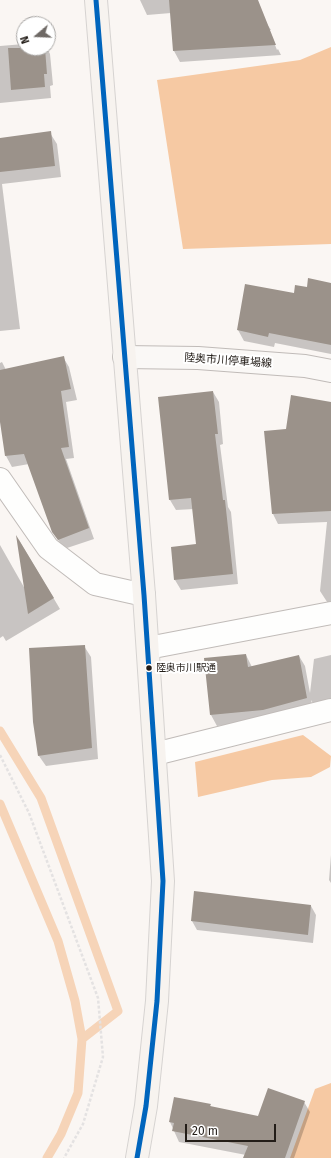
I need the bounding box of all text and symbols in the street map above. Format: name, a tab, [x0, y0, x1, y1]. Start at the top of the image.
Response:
north arrow	[16, 16, 56, 56]
text: N	[18, 34, 32, 45]
street label: 陸奥市川停車場線	[184, 351, 272, 371]
place label: 陸奥市川駅通	[156, 662, 216, 674]
marker: 陸奥市川駅通	[144, 663, 154, 673]
scale bar	[187, 1116, 278, 1142]
text: 20 m	[192, 1124, 218, 1138]

